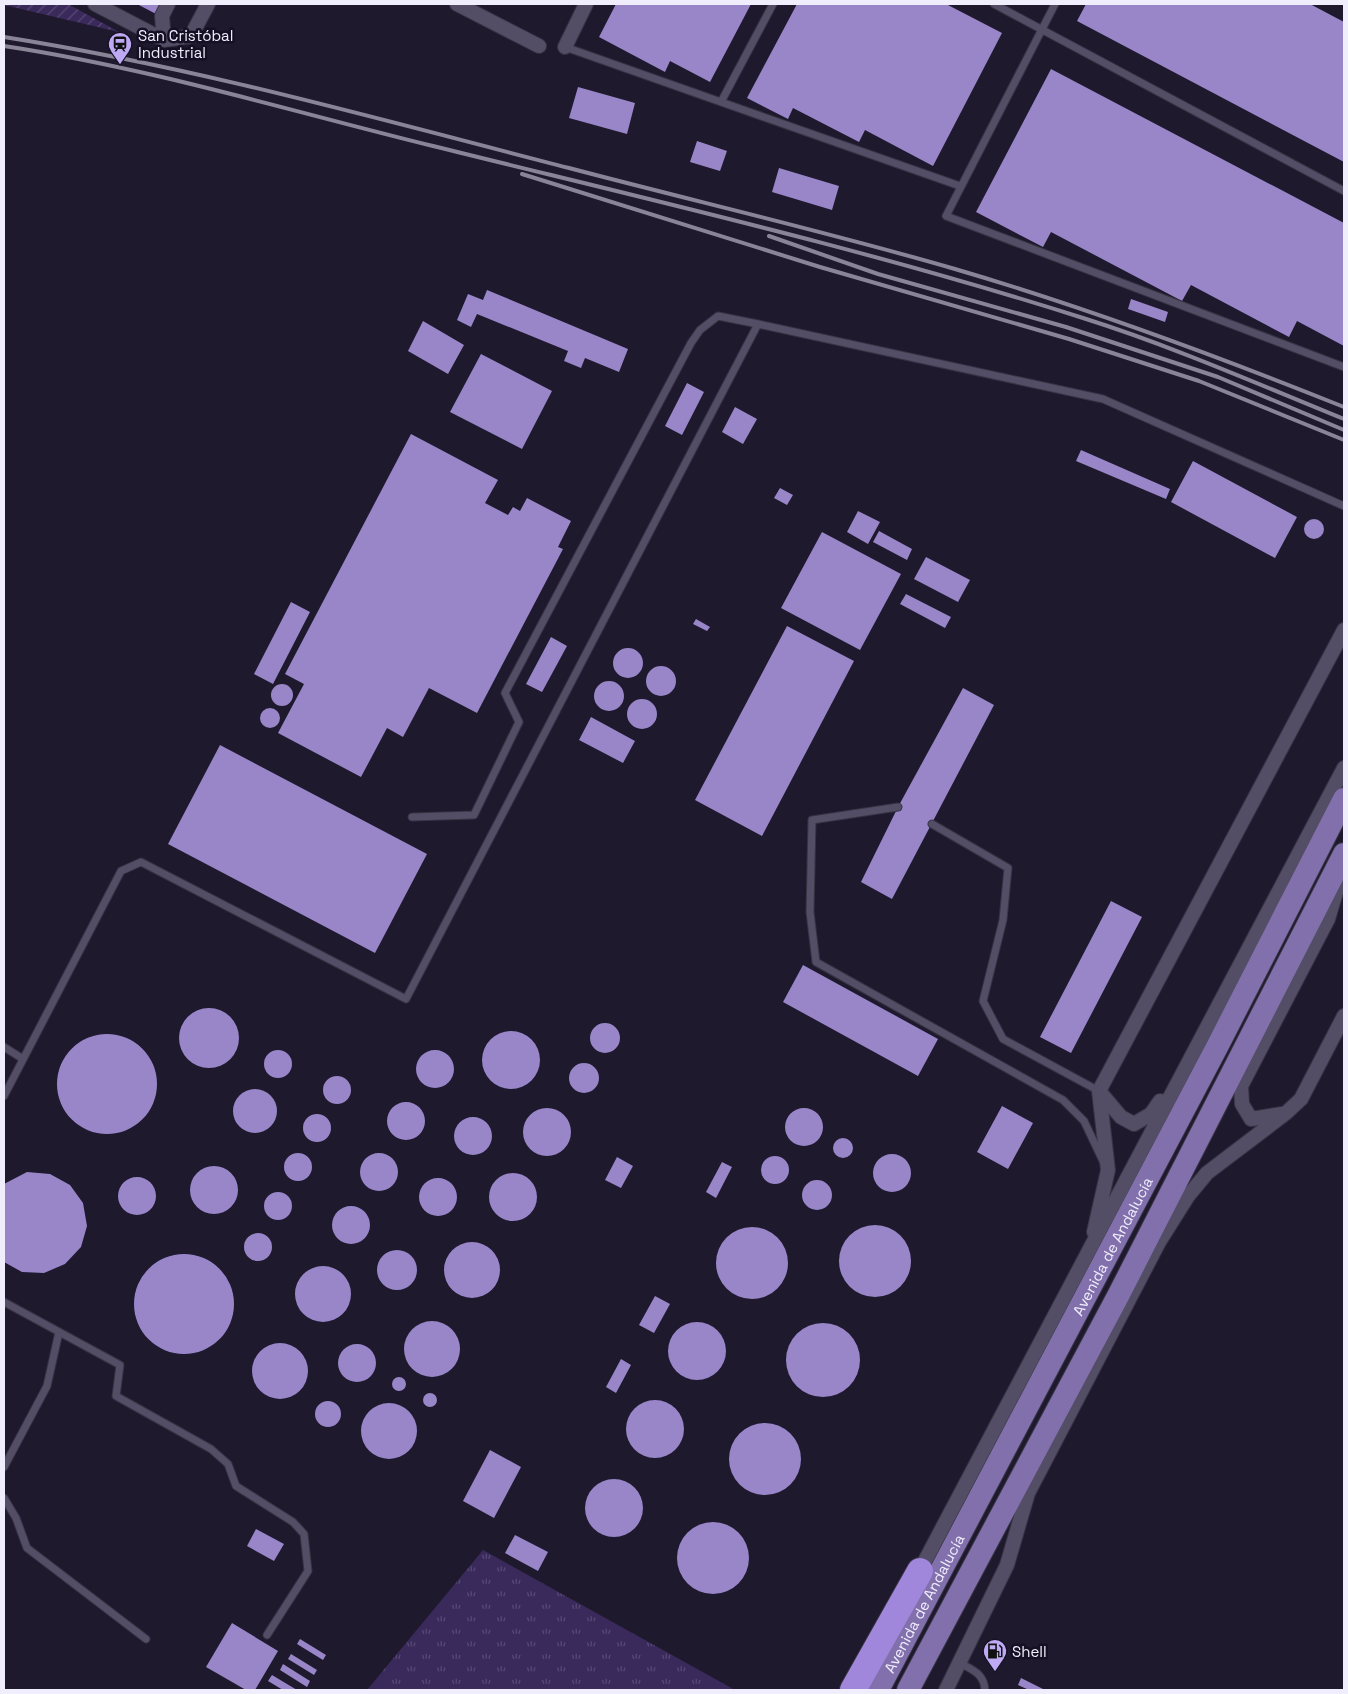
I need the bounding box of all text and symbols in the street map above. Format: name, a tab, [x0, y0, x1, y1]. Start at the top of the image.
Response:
place label: San Cristóbal Industrial	[138, 26, 233, 62]
station icon: San Cristóbal Industrial	[107, 31, 133, 65]
street label: Avenida de Andalucía	[1068, 1173, 1157, 1319]
street label: Avenida de Andalucía	[879, 1530, 968, 1676]
fuel station icon: Shell	[982, 1638, 1008, 1672]
place label: Shell	[1012, 1642, 1047, 1661]

